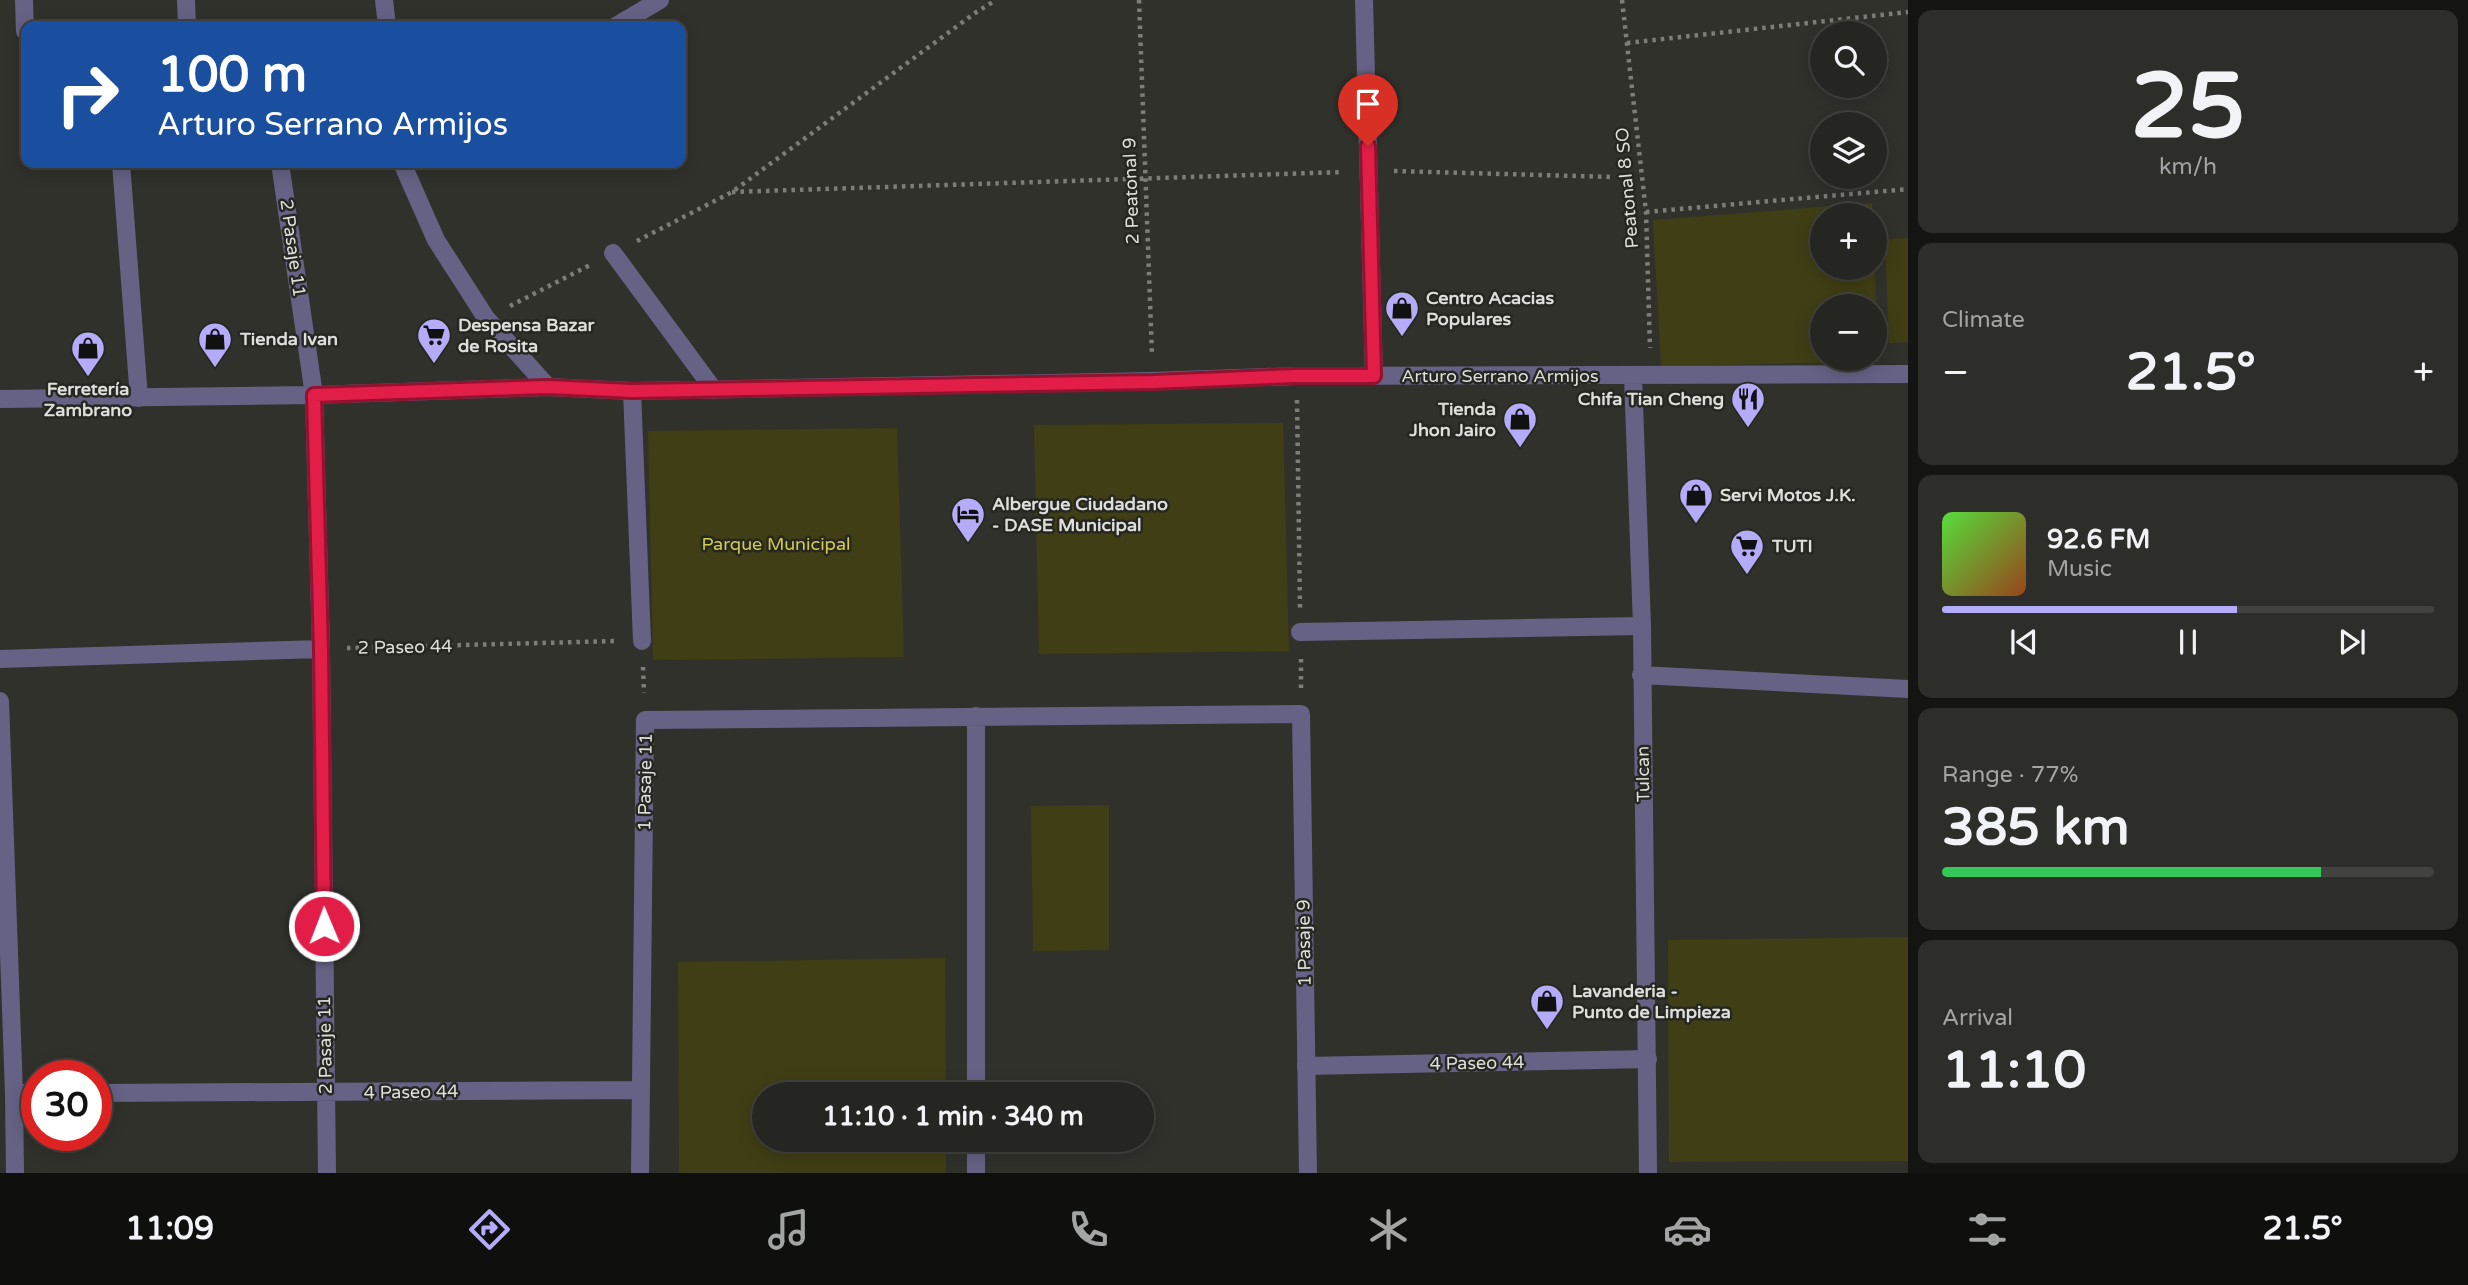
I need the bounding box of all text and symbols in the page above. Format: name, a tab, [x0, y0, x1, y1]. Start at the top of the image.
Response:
map controls	[1810, 21, 1887, 371]
button: search	[1810, 21, 1887, 98]
text: 100 m	[157, 46, 307, 105]
icon: right	[42, 49, 133, 140]
text: 25	[2131, 52, 2245, 162]
pin	[1338, 74, 1398, 146]
icon: arrive	[1349, 85, 1387, 123]
text: Arturo Serrano Armijos	[157, 106, 508, 144]
button: layers	[1810, 112, 1887, 189]
street label: Peatonal 8 SO	[1611, 126, 1643, 250]
street label: 2 Peatonal 9	[1118, 137, 1144, 245]
text: km/h	[2159, 153, 2217, 181]
street label: 2 Pasaje 11	[275, 198, 311, 298]
button: +	[1810, 203, 1887, 280]
place label: Centro Acacias Populares	[1426, 287, 1554, 330]
shop icon: Centro Acacias Populares	[1383, 289, 1421, 338]
button: −	[1810, 294, 1887, 371]
text: Climate	[1942, 306, 2025, 334]
place label: Despensa Bazar de Rosita	[458, 314, 596, 357]
supermarket icon: Despensa Bazar de Rosita	[415, 316, 453, 365]
shop icon: Tienda Ivan	[196, 320, 234, 369]
place label: Tienda Ivan	[239, 328, 338, 350]
shop icon: Ferretería Zambrano	[69, 329, 107, 378]
text: 21.5°	[2126, 341, 2256, 404]
text: −	[1942, 350, 1969, 396]
text: +	[2413, 350, 2434, 396]
street label: Arturo Serrano Armijos	[1401, 365, 1599, 387]
place label: Ferretería Zambrano	[44, 378, 132, 421]
restaurant icon: Chifa Tian Cheng	[1729, 380, 1767, 429]
place label: Chifa Tian Cheng	[1578, 388, 1724, 410]
place label: Tienda Jhon Jairo	[1409, 398, 1496, 441]
shop icon: Tienda Jhon Jairo	[1501, 400, 1539, 449]
shop icon: Servi Motos J.K.	[1677, 476, 1715, 525]
place label: Servi Motos J.K.	[1720, 484, 1856, 506]
place label: Albergue Ciudadano - DASE Municipal	[992, 493, 1168, 536]
hotel icon: Albergue Ciudadano - DASE Municipal	[949, 495, 987, 544]
text: 92.6 FM	[2047, 524, 2150, 555]
supermarket icon: TUTI	[1728, 527, 1766, 576]
park label: Parque Municipal	[701, 533, 851, 555]
place label: TUTI	[1771, 535, 1813, 557]
text: Music	[2047, 555, 2112, 583]
icon: previous	[2005, 623, 2043, 661]
icon: pause	[2169, 623, 2207, 661]
icon: next	[2333, 623, 2371, 661]
street label: 2 Paseo 44	[357, 635, 453, 659]
street label: 1 Pasaje 11	[633, 733, 657, 831]
street label: Tulcan	[1632, 746, 1654, 802]
text: Range · 77%	[1942, 761, 2078, 789]
text: 385 km	[1942, 796, 2130, 859]
position arrow	[287, 889, 361, 963]
street label: 1 Pasaje 9	[1292, 899, 1316, 987]
place label: Lavanderia - Punto de Limpieza	[1572, 980, 1731, 1023]
shop icon: Lavanderia - Punto de Limpieza	[1528, 982, 1566, 1031]
street label: 2 Pasaje 11	[313, 996, 337, 1094]
text: Arrival	[1942, 1004, 2013, 1032]
text: 11:10	[1942, 1039, 2086, 1102]
street label: 4 Paseo 44	[1429, 1051, 1525, 1075]
speed limit sign: 30	[21, 1060, 112, 1151]
street label: 4 Paseo 44	[363, 1080, 459, 1104]
text: 11:10 · 1 min · 340 m	[822, 1101, 1084, 1132]
icon: directions	[465, 1205, 514, 1254]
icon: music	[764, 1205, 813, 1254]
icon: phone	[1064, 1205, 1113, 1254]
icon: climate	[1364, 1205, 1413, 1254]
icon: car	[1663, 1205, 1712, 1254]
icon: filters	[1963, 1205, 2012, 1254]
text: 11:09	[125, 1210, 214, 1248]
text: 21.5°	[2263, 1210, 2343, 1248]

